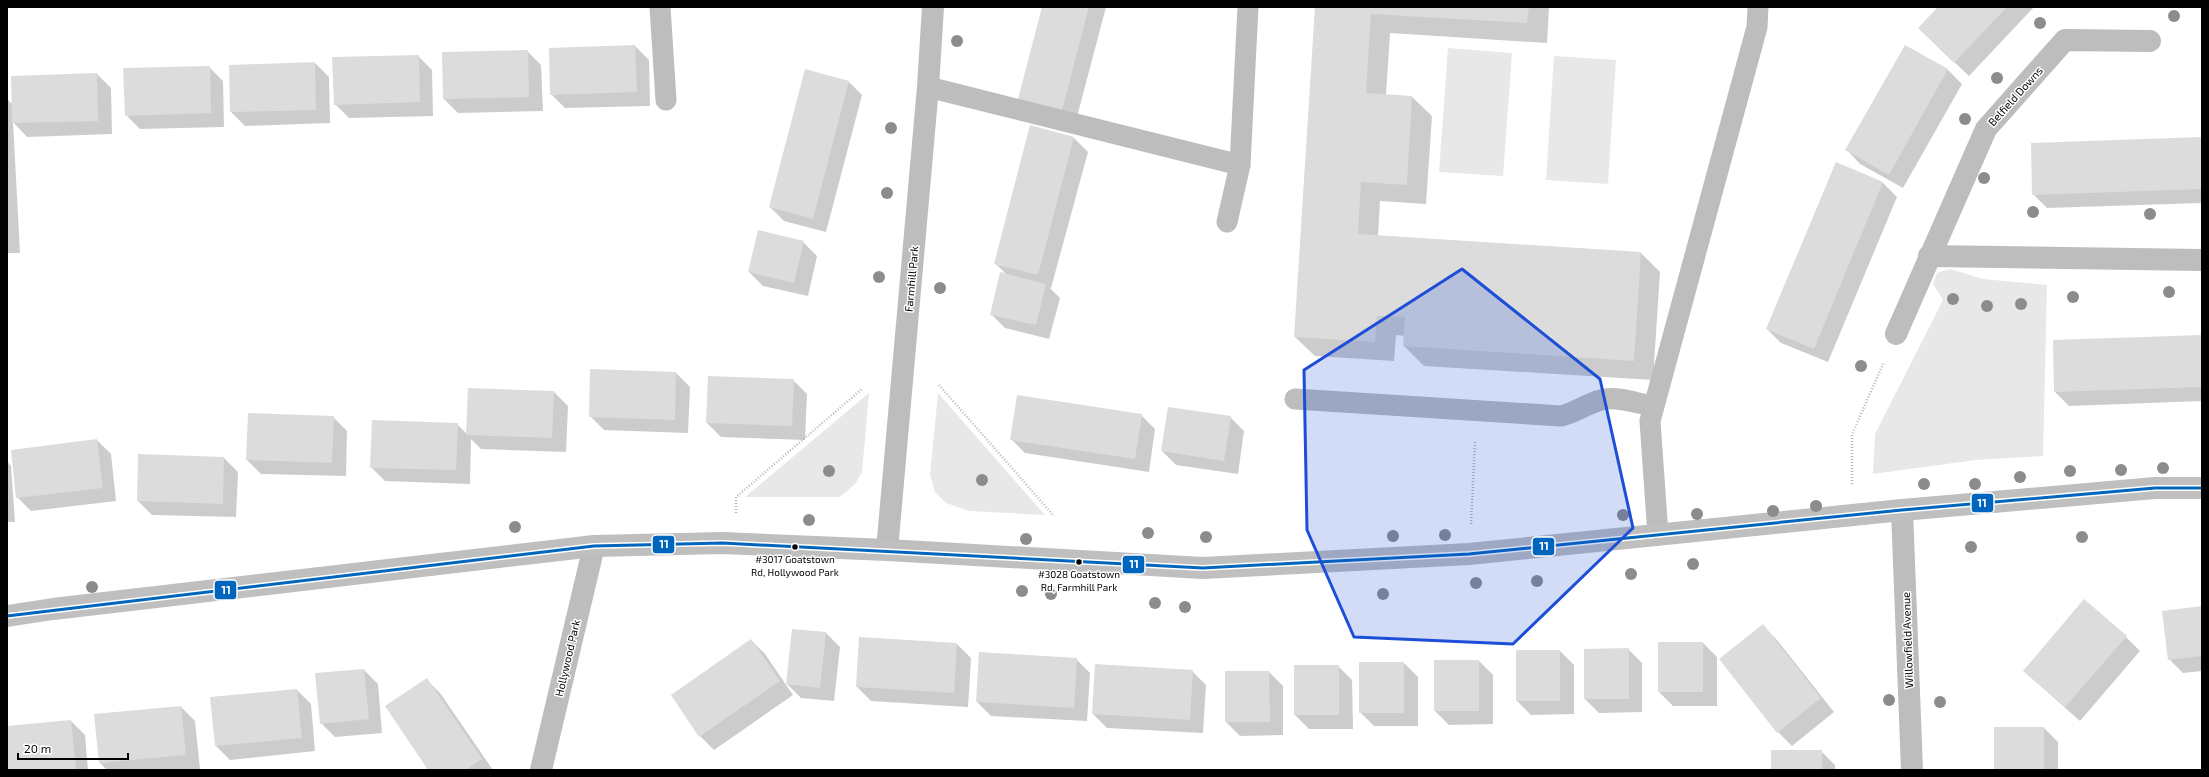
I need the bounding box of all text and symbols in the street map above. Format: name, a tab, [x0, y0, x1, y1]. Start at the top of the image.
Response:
street label: Belfield Downs	[1985, 63, 2045, 128]
street label: Farmhill Park	[902, 245, 920, 312]
line badge: 11	[1971, 493, 1994, 513]
text: 11	[1977, 496, 1987, 509]
line badge: 11	[652, 535, 675, 554]
text: 11	[659, 537, 669, 550]
line badge: 11	[1532, 537, 1555, 556]
text: 11	[1539, 539, 1549, 552]
marker: #3017 Goatstown Rd, Hollywood Park	[790, 542, 800, 552]
place label: #3017 Goatstown Rd, Hollywood Park	[751, 553, 839, 578]
line badge: 11	[1122, 555, 1145, 574]
marker: #3028 Goatstown Rd, Farmhill Park	[1074, 557, 1084, 567]
text: 11	[1129, 557, 1139, 570]
place label: #3028 Goatstown Rd, Farmhill Park	[1038, 568, 1120, 593]
line badge: 11	[214, 580, 237, 600]
text: 11	[221, 583, 231, 596]
street label: Willowfield Avenue	[1899, 592, 1915, 688]
street label: Hollywood Park	[552, 618, 582, 698]
scale bar	[18, 735, 128, 761]
text: 20 m	[24, 741, 51, 755]

